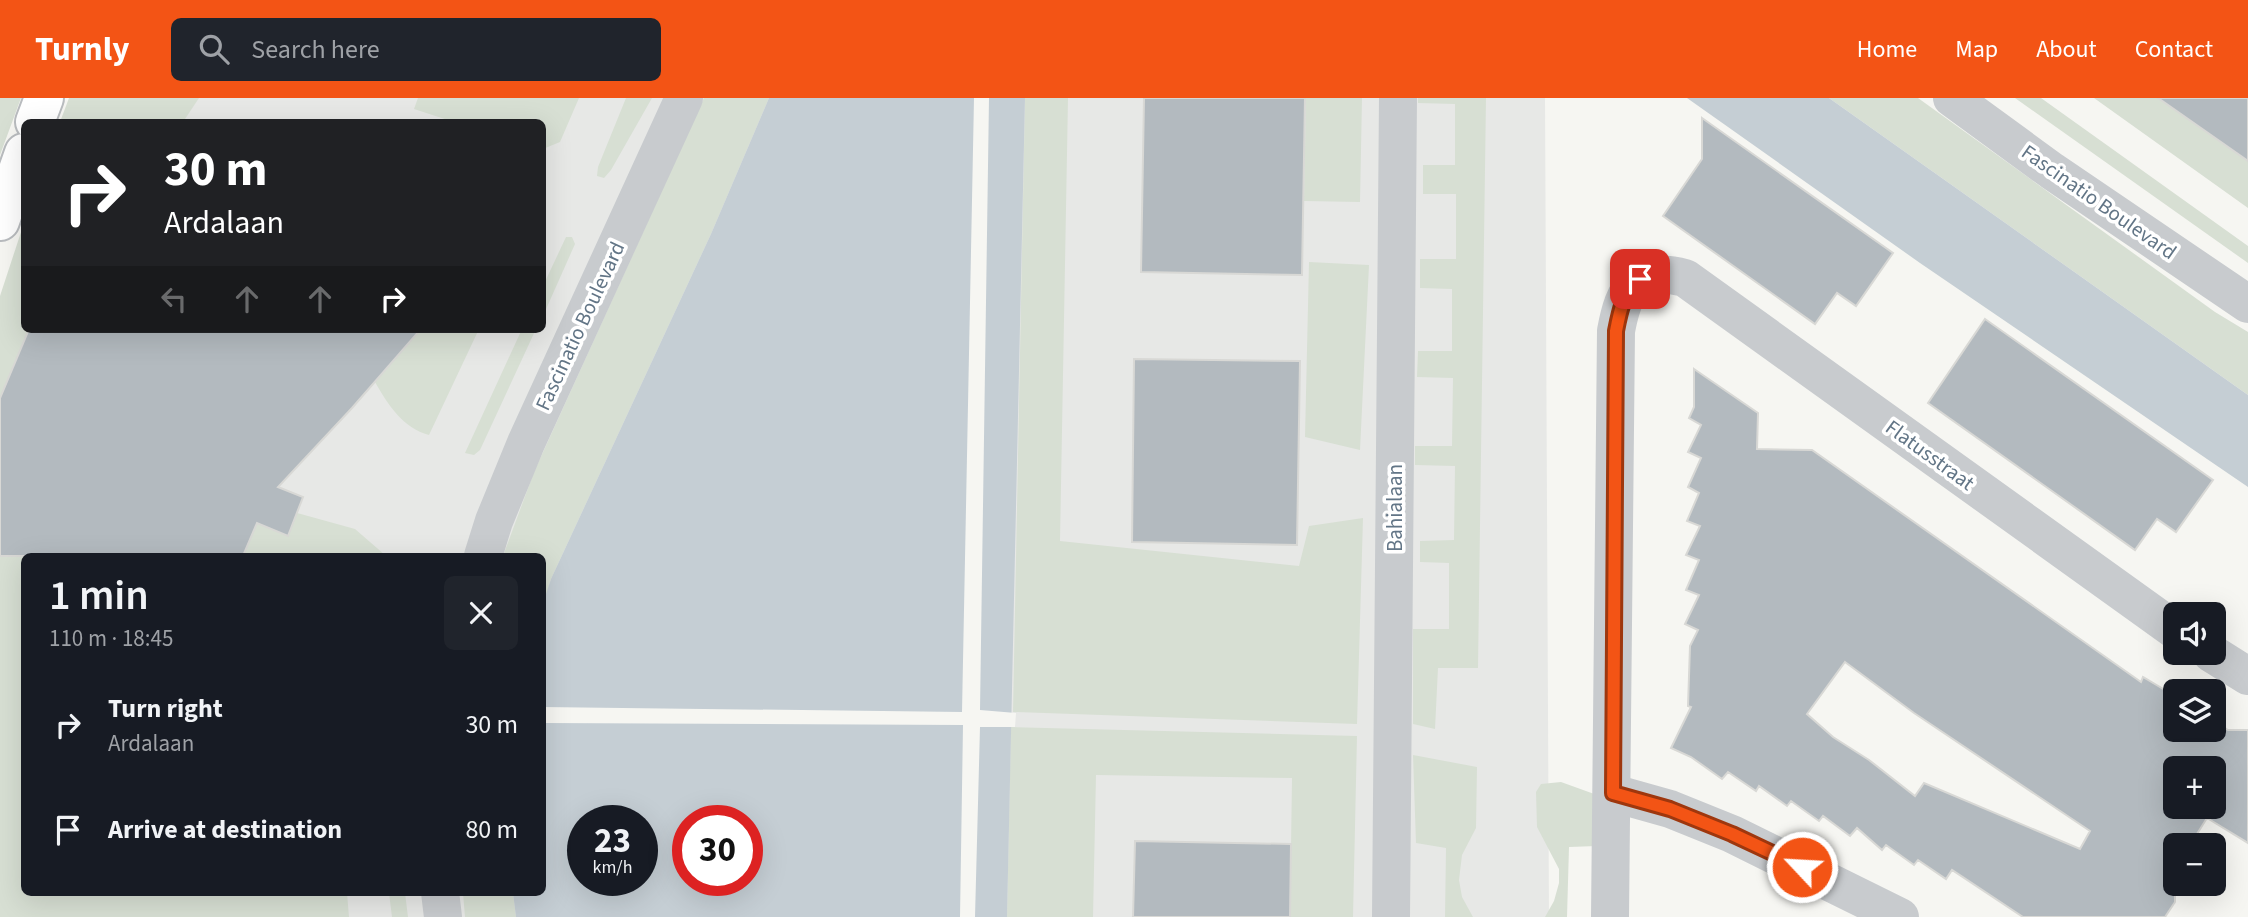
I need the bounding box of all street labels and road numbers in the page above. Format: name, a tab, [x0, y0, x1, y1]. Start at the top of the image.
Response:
street label: Fascinatio Boulevard	[2015, 137, 2183, 267]
street label: Fascinatio Boulevard	[528, 237, 632, 415]
street label: Flatusstraat	[1879, 412, 1981, 498]
street label: Bahialaan	[1380, 464, 1410, 552]

